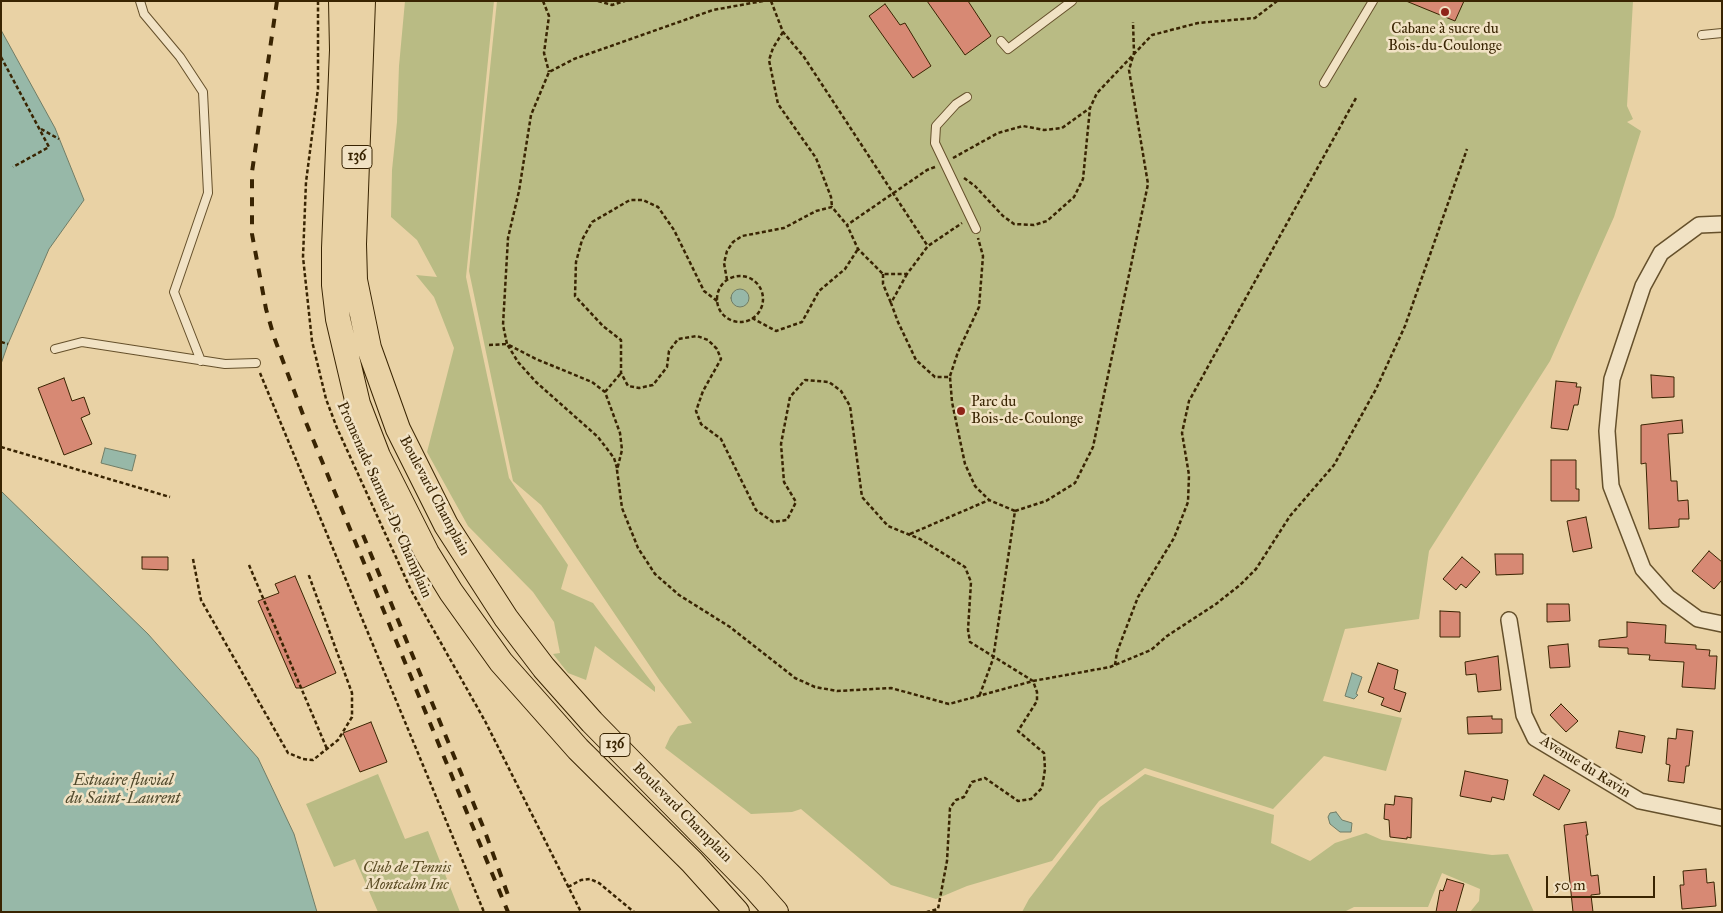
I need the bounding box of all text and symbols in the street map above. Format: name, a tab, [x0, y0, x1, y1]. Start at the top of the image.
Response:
marker: Cabane à sucre du Bois-du-Coulonge	[1439, 6, 1451, 18]
place label: Cabane à sucre du Bois-du-Coulonge	[1388, 20, 1502, 55]
road number: 136	[342, 146, 372, 168]
place label: Parc du Bois-de-Coulonge	[971, 393, 1083, 428]
street label: Promenade Samuel-De Champlain	[333, 399, 435, 601]
marker: Parc du Bois-de-Coulonge	[955, 405, 967, 417]
street label: Boulevard Champlain	[395, 433, 473, 559]
street label: Avenue du Ravin	[1536, 732, 1634, 802]
road number: 136	[600, 734, 630, 756]
street label: Boulevard Champlain	[629, 760, 735, 866]
water label: Estuaire fluvial du Saint-Laurent	[66, 771, 180, 809]
park label: Club de Tennis Montcalm Inc	[363, 859, 451, 894]
scale bar	[1548, 866, 1657, 898]
text: 50 m	[1554, 876, 1586, 894]

